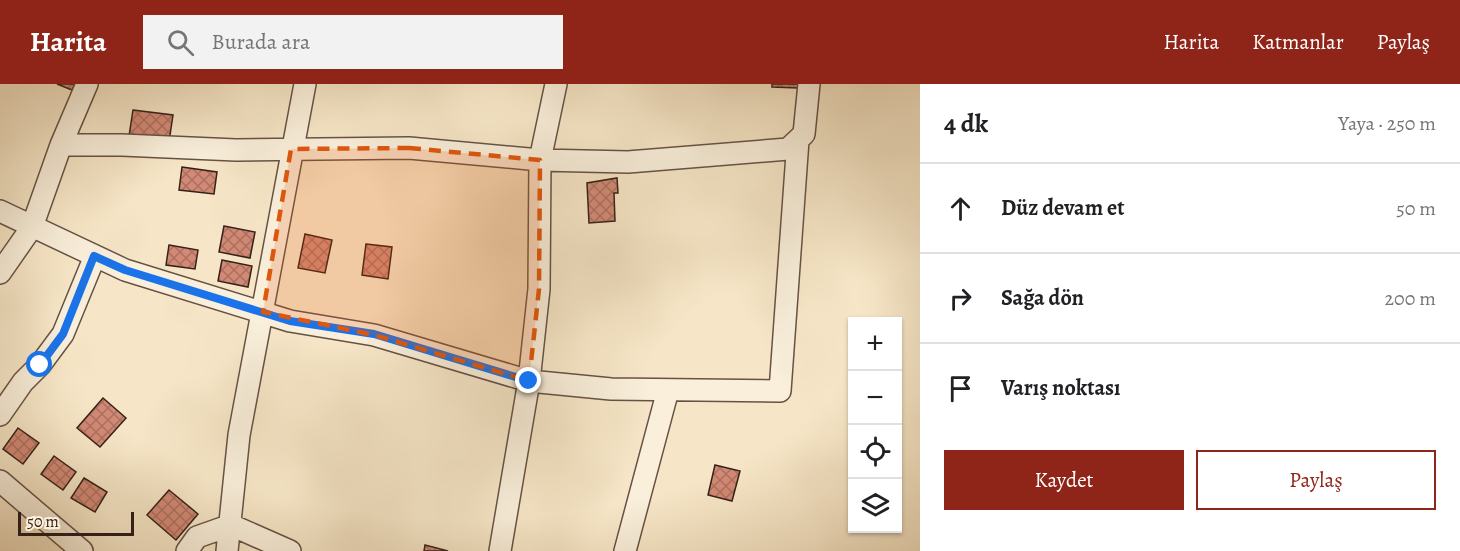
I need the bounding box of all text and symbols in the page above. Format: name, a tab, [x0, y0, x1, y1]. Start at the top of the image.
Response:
search box	[143, 15, 563, 69]
text: Harita	[30, 23, 107, 61]
icon: search	[164, 26, 197, 59]
text: Burada ara	[212, 27, 310, 57]
text: Harita	[1163, 28, 1219, 56]
text: Katmanlar	[1252, 28, 1344, 56]
text: Paylaş	[1377, 28, 1430, 56]
text: 4 dk	[944, 106, 988, 141]
text: Yaya · 250 m	[1338, 110, 1436, 137]
icon: ahead	[944, 192, 977, 225]
text: Düz devam et	[1001, 193, 1124, 223]
text: 50 m	[1396, 195, 1436, 222]
icon: right	[944, 282, 977, 315]
text: Sağa dön	[1001, 283, 1084, 313]
text: 200 m	[1385, 285, 1436, 312]
map controls	[848, 317, 902, 533]
button: +	[848, 317, 902, 371]
route start	[26, 351, 52, 377]
route end	[515, 367, 541, 393]
button: −	[848, 371, 902, 425]
icon: arrive	[944, 372, 977, 405]
text: Varış noktası	[1001, 373, 1120, 403]
button: locate	[848, 425, 902, 479]
button: Kaydet	[944, 450, 1184, 510]
button: Paylaş	[1196, 450, 1436, 510]
button: layers	[848, 479, 902, 533]
scale bar	[18, 509, 134, 536]
text: 50 m	[27, 511, 59, 533]

